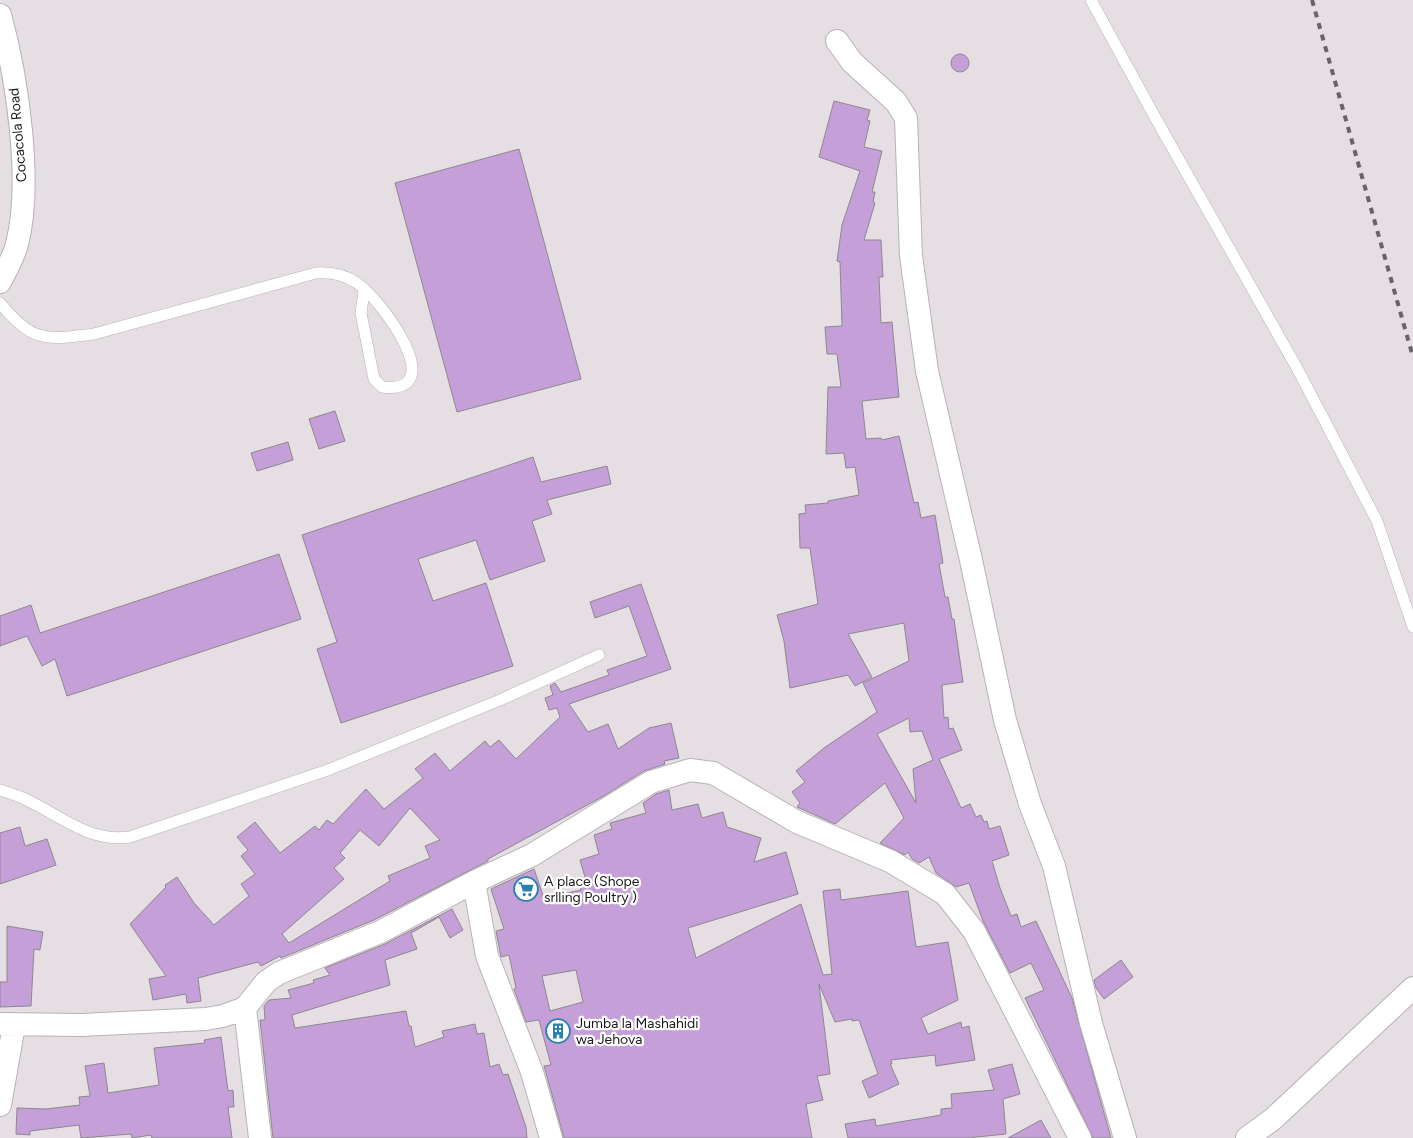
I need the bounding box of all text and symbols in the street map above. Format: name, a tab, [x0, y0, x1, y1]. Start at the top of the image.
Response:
street label: Cocacola Road	[5, 87, 31, 183]
place label: A place (Shope srlling Poultry )	[544, 873, 640, 906]
supermarket icon: A place (Shope srlling Poultry )	[513, 876, 539, 902]
place label: Jumba la Mashahidi wa Jehova	[576, 1015, 698, 1048]
building icon: Jumba la Mashahidi wa Jehova	[545, 1018, 571, 1044]

